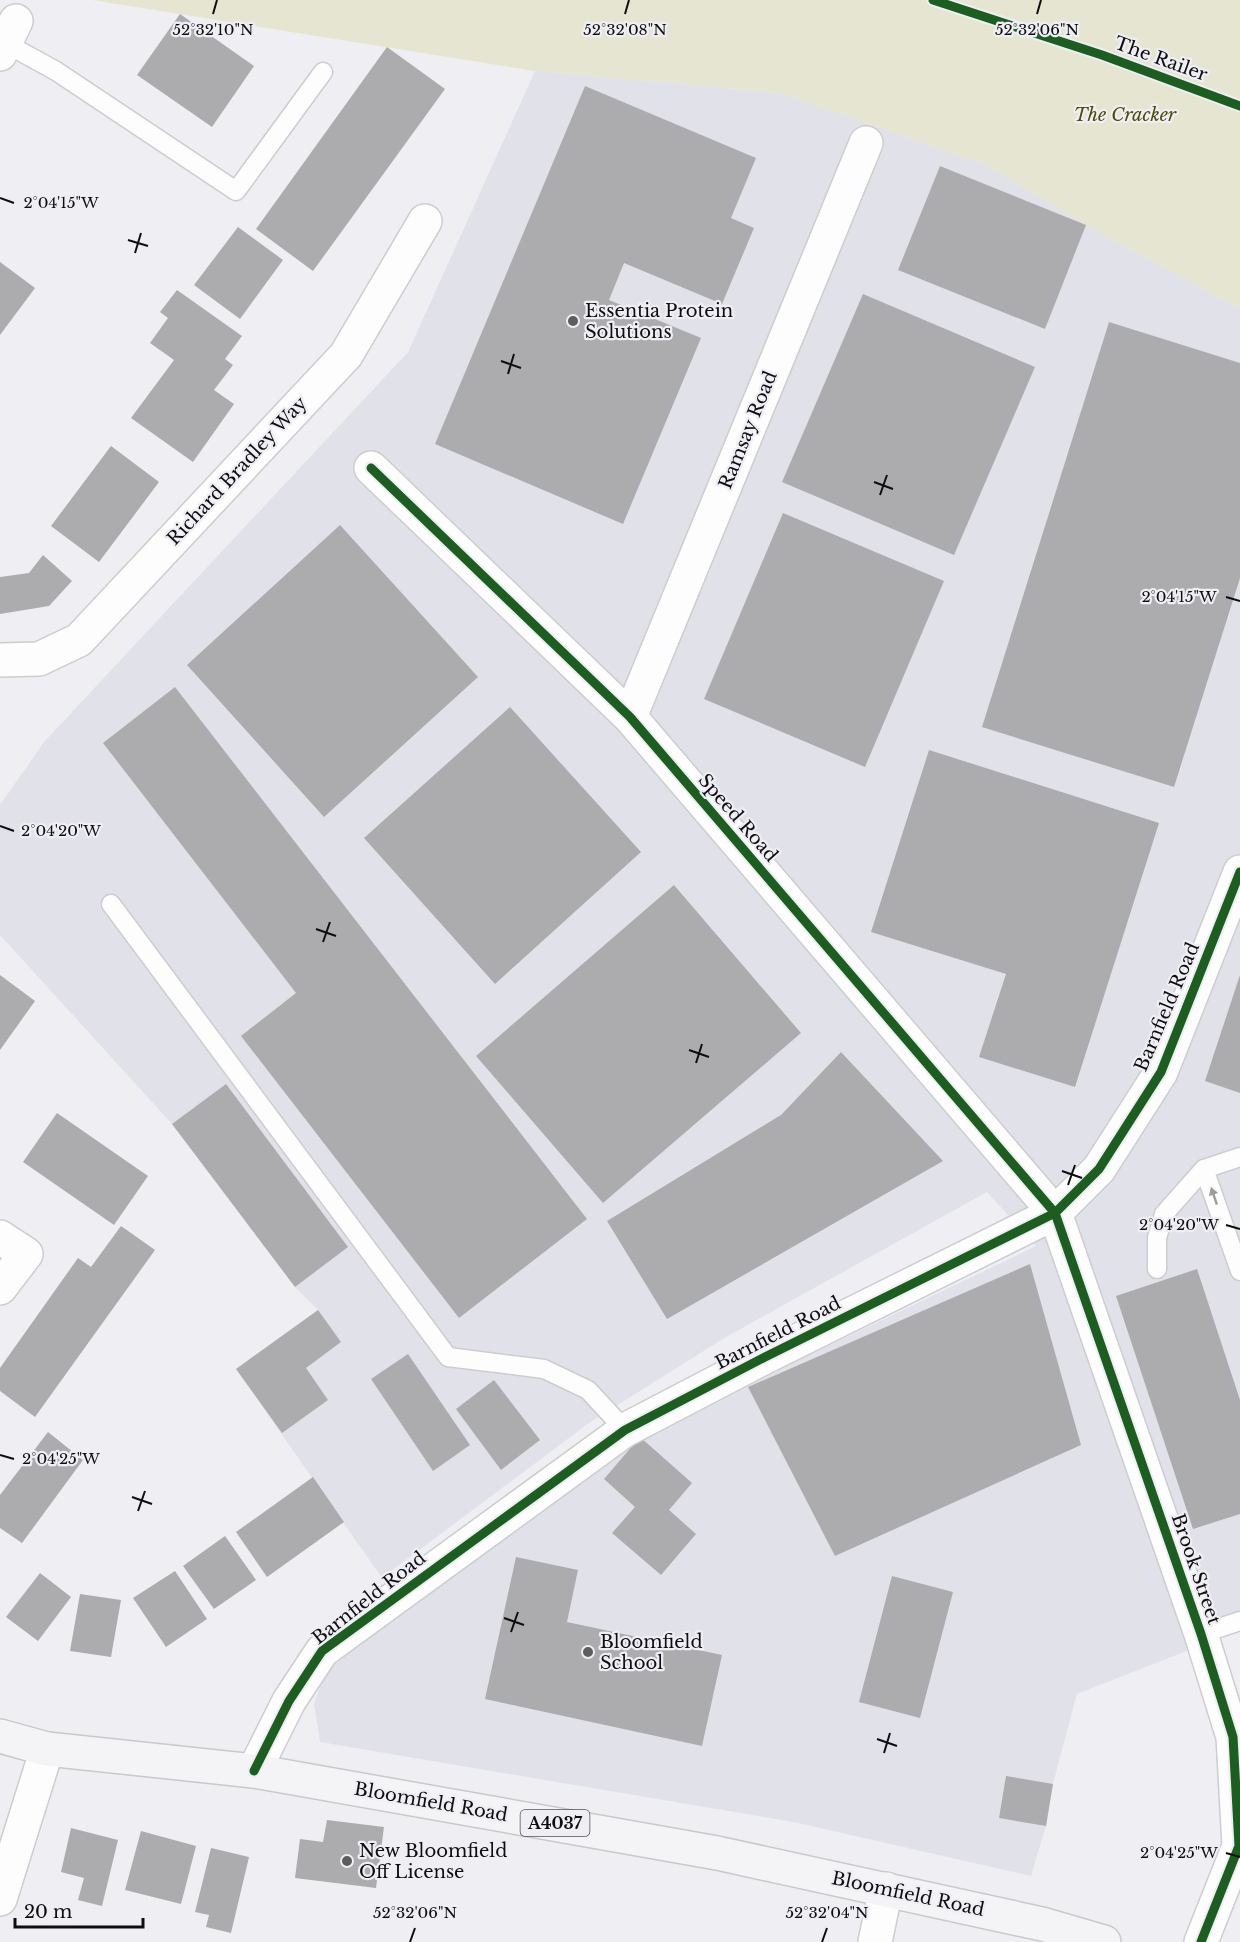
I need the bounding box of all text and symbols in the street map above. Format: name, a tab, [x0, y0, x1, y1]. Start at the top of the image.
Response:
text: 52°32'10"N	[172, 20, 254, 39]
text: 52°32'08"N	[583, 20, 667, 39]
text: 52°32'06"N	[995, 20, 1079, 39]
street label: The Railer	[1111, 32, 1211, 86]
park label: The Cracker	[1074, 104, 1177, 126]
text: 2°04'15"W	[23, 193, 99, 212]
place label: Essentia Protein Solutions	[585, 300, 733, 343]
marker: Essentia Protein Solutions	[566, 314, 580, 328]
street label: Ramsay Road	[714, 368, 782, 492]
street label: Richard Bradley Way	[163, 392, 312, 550]
text: 2°04'15"W	[1141, 587, 1217, 606]
street label: Speed Road	[694, 769, 782, 867]
text: 2°04'20"W	[21, 821, 101, 840]
street label: Barnfield Road	[1130, 939, 1204, 1075]
one-way arrow	[1208, 1187, 1218, 1205]
text: 2°04'20"W	[1139, 1215, 1219, 1234]
street label: Barnfield Road	[712, 1292, 844, 1374]
text: 2°04'25"W	[22, 1449, 100, 1468]
street label: Brook Street	[1167, 1511, 1225, 1628]
street label: Barnfield Road	[308, 1547, 430, 1649]
place label: Bloomfield School	[600, 1631, 703, 1674]
marker: Bloomfield School	[581, 1645, 595, 1659]
street label: Bloomfield Road	[352, 1778, 510, 1826]
road number: A4037	[520, 1810, 590, 1836]
place label: New Bloomfield Off License	[359, 1840, 507, 1883]
text: 2°04'25"W	[1140, 1843, 1218, 1862]
marker: New Bloomfield Off License	[340, 1854, 354, 1868]
street label: Bloomfield Road	[830, 1867, 986, 1921]
scale bar	[15, 1891, 142, 1929]
text: 20 m	[24, 1901, 72, 1923]
text: 52°32'06"N	[373, 1903, 457, 1922]
text: 52°32'04"N	[786, 1903, 868, 1922]

